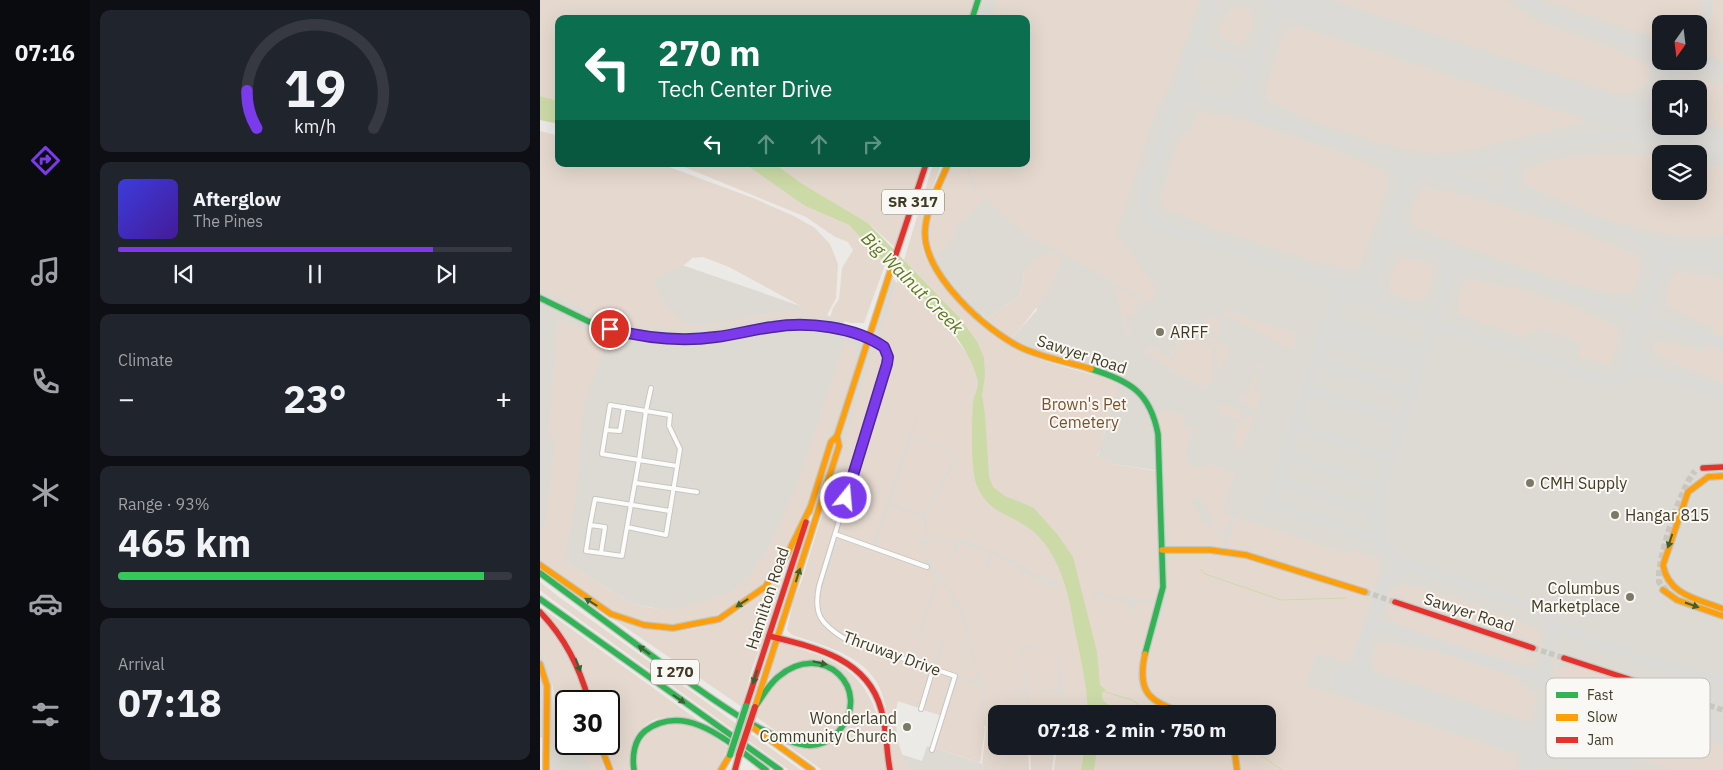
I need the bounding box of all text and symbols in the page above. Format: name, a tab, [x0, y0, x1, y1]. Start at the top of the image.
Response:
north arrow	[1652, 15, 1708, 70]
map controls	[1652, 15, 1707, 200]
text: 270 m	[658, 30, 761, 76]
icon: left	[575, 35, 640, 100]
text: 07:16	[15, 38, 75, 67]
text: 19	[284, 54, 346, 121]
text: Tech Center Drive	[658, 74, 832, 103]
button: sound	[1652, 80, 1707, 135]
text: km/h	[294, 115, 336, 138]
icon: left	[699, 130, 727, 158]
icon: ahead	[752, 130, 780, 158]
icon: ahead	[805, 130, 833, 158]
icon: right	[858, 130, 886, 158]
icon: directions	[28, 143, 63, 178]
button: layers	[1652, 145, 1707, 200]
text: Afterglow	[193, 187, 281, 211]
road number: SR 317	[882, 190, 944, 214]
text: The Pines	[193, 211, 263, 231]
water label: Big Walnut Creek	[856, 227, 969, 339]
icon: music	[28, 254, 63, 289]
icon: previous	[170, 260, 198, 288]
icon: pause	[301, 260, 329, 288]
icon: next	[432, 260, 460, 288]
pin	[589, 308, 631, 350]
icon: arrive	[596, 315, 624, 343]
place label: ARFF	[1170, 322, 1208, 342]
marker: ARFF	[1154, 326, 1166, 338]
street label: Sawyer Road	[1035, 330, 1129, 378]
text: Climate	[118, 350, 173, 370]
icon: phone	[28, 364, 63, 399]
text: 23°	[283, 374, 347, 423]
text: −	[118, 380, 135, 417]
text: +	[495, 380, 512, 417]
park label: Brown's Pet Cemetery	[1041, 394, 1127, 432]
position arrow	[819, 471, 871, 523]
place label: CMH Supply	[1540, 473, 1627, 493]
icon: climate	[28, 475, 63, 510]
marker: CMH Supply	[1524, 477, 1536, 489]
text: Range · 93%	[118, 494, 210, 514]
place label: Hangar 815	[1625, 505, 1709, 525]
marker: Hangar 815	[1609, 509, 1621, 521]
text: 465 km	[118, 518, 251, 567]
one-way arrow	[1666, 534, 1674, 549]
street label: Hamilton Road	[741, 544, 793, 652]
one-way arrow	[794, 567, 802, 582]
place label: Columbus Marketplace	[1531, 578, 1620, 616]
icon: car	[28, 586, 63, 621]
street label: Sawyer Road	[1422, 588, 1516, 636]
marker: Columbus Marketplace	[1624, 591, 1636, 603]
one-way arrow	[585, 597, 598, 606]
one-way arrow	[736, 598, 749, 608]
one-way arrow	[1685, 601, 1700, 609]
street label: Thruway Drive	[840, 626, 944, 680]
one-way arrow	[637, 645, 651, 655]
text: Arrival	[118, 654, 165, 674]
one-way arrow	[574, 658, 582, 673]
one-way arrow	[812, 659, 827, 667]
road number: I 270	[651, 660, 699, 684]
one-way arrow	[751, 670, 759, 685]
text: 07:18	[118, 678, 222, 727]
legend	[1546, 678, 1710, 758]
text: Fast	[1587, 686, 1613, 704]
speed limit sign: 30	[555, 690, 620, 755]
one-way arrow	[672, 694, 686, 704]
icon: filters	[28, 697, 63, 732]
place label: Wonderland Community Church	[760, 708, 897, 746]
text: Slow	[1587, 708, 1618, 726]
text: 07:18 · 2 min · 750 m	[1038, 718, 1226, 742]
marker: Wonderland Community Church	[901, 721, 913, 733]
text: Jam	[1587, 731, 1614, 749]

